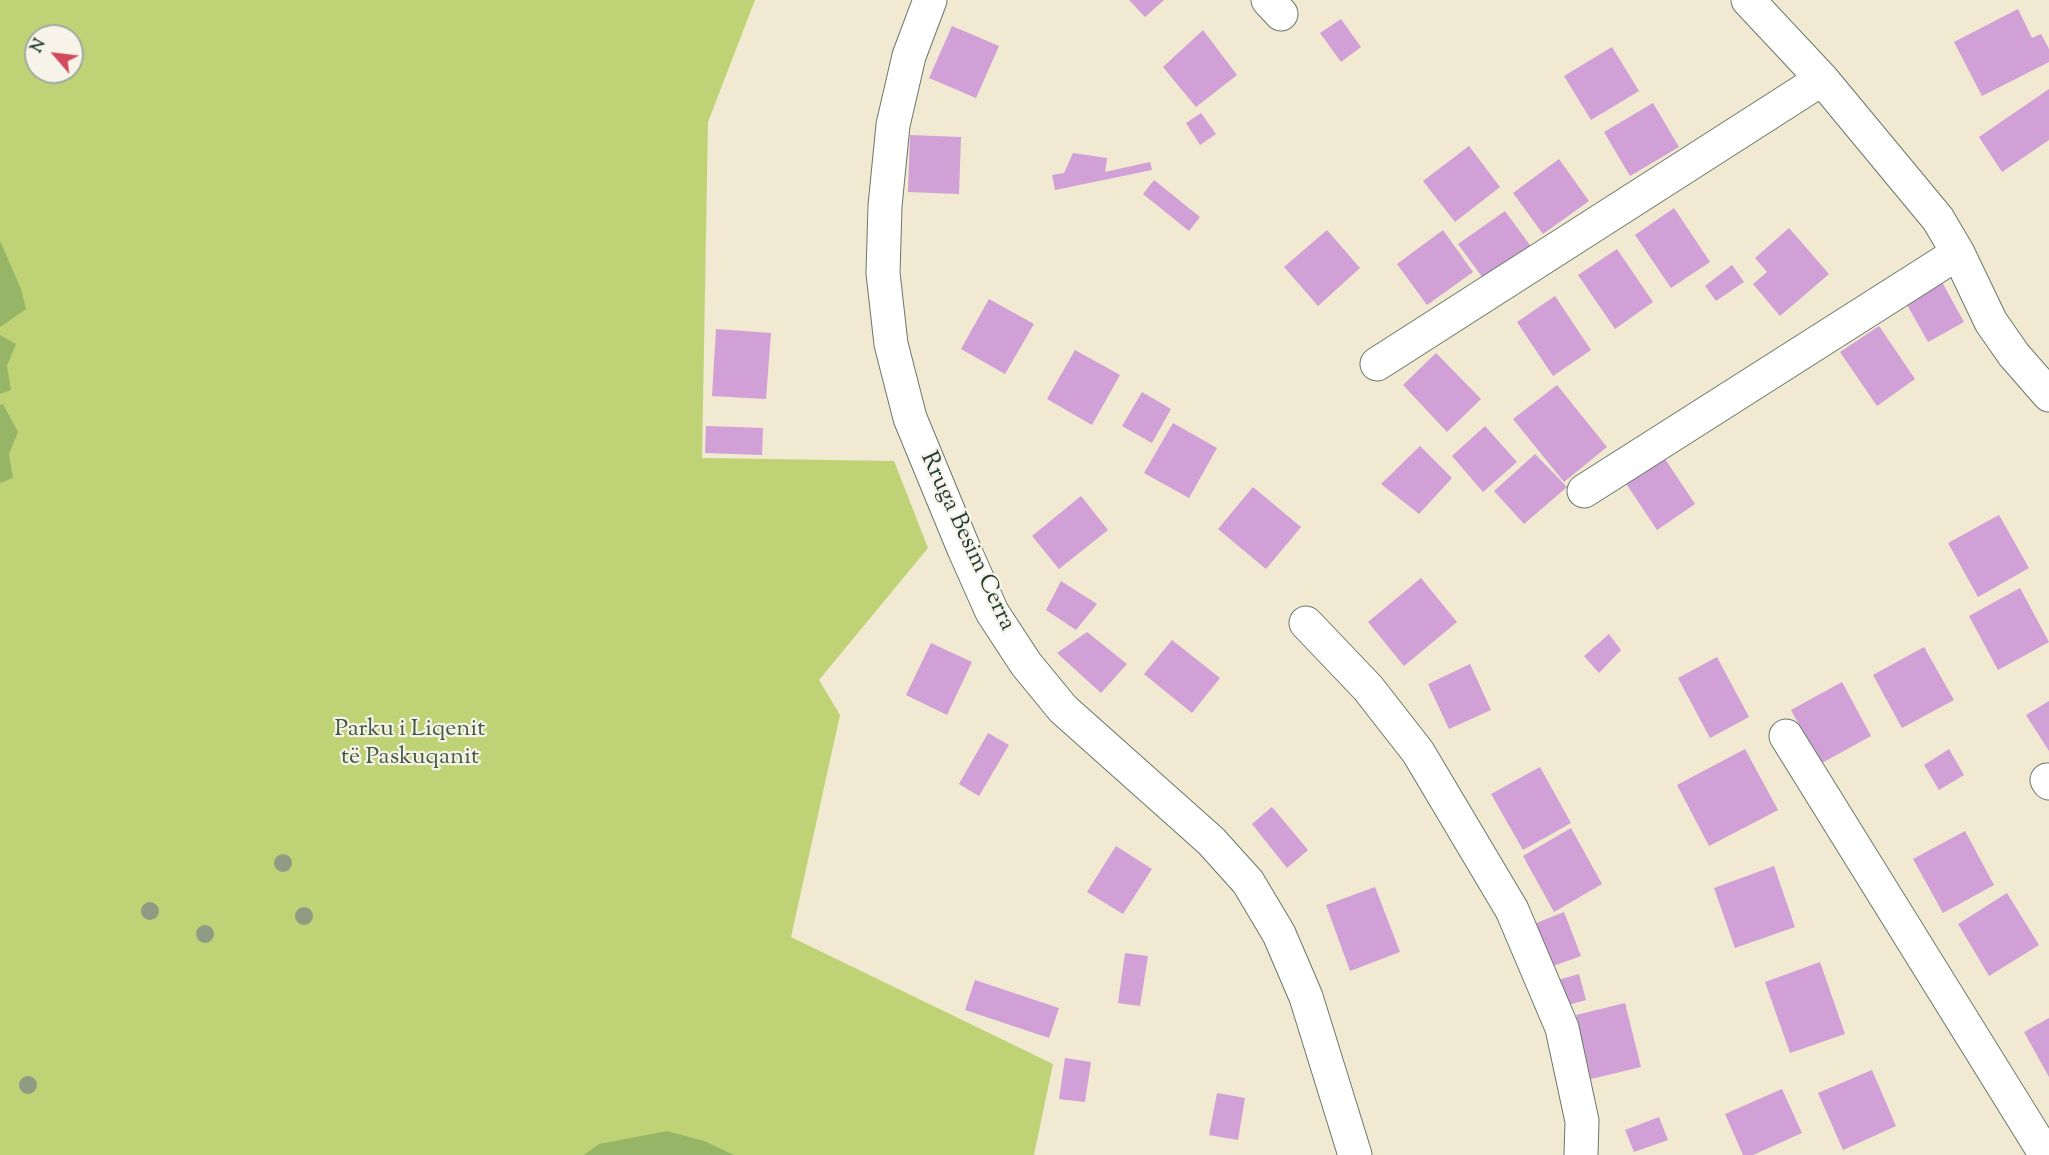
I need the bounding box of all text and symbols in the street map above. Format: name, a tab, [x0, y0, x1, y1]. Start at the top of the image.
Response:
north arrow	[24, 24, 84, 84]
text: N	[26, 35, 53, 57]
street label: Rruga Besim Cerra	[912, 448, 1020, 636]
park label: Parku i Liqenit të Paskuqanit	[335, 717, 485, 773]

